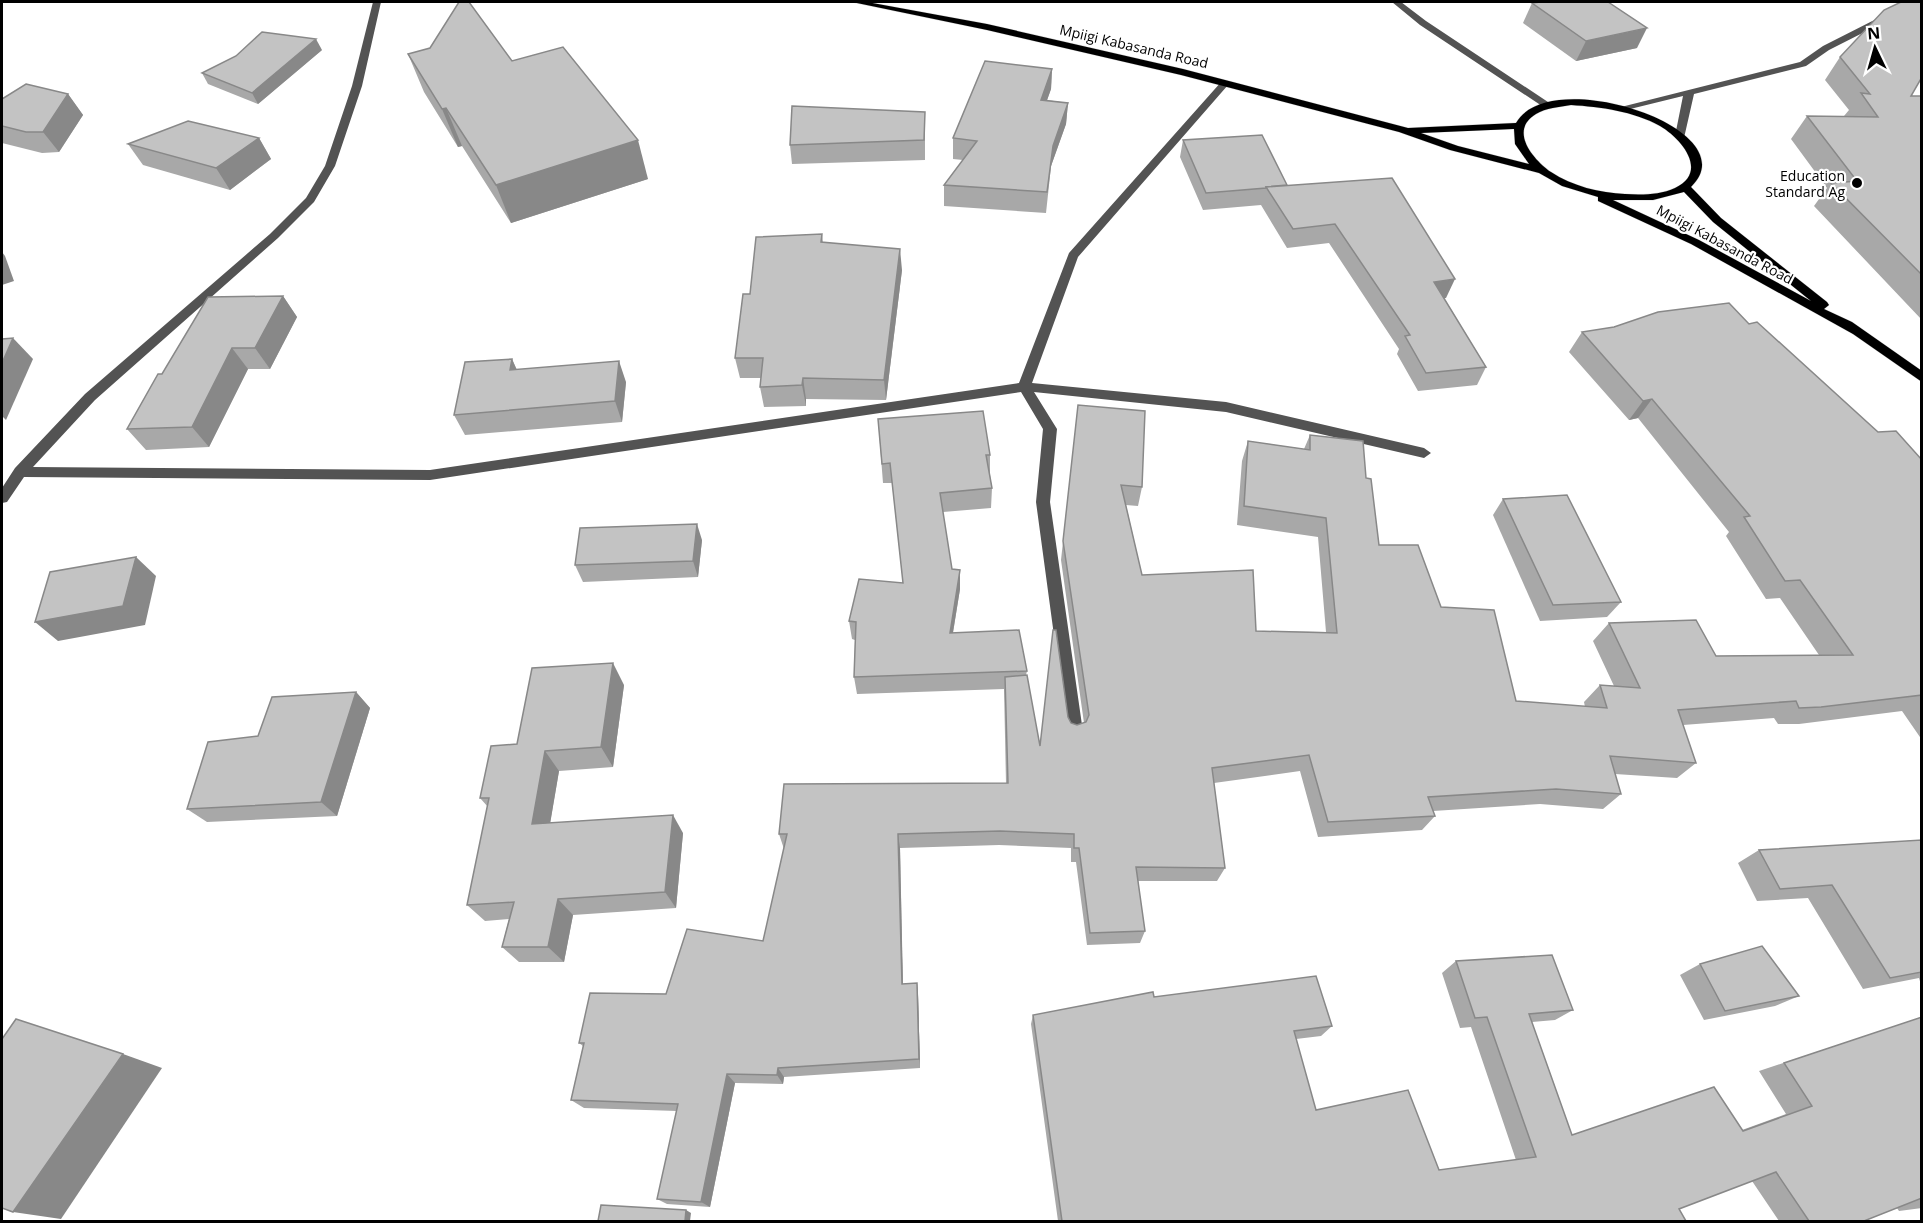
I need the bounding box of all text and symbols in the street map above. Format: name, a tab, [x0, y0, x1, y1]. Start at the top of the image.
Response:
north arrow	[1845, 18, 1905, 78]
street label: Mpiigi Kabasanda Road	[1058, 20, 1210, 72]
text: N	[1866, 22, 1881, 45]
place label: Education Standard Ag	[1765, 166, 1845, 201]
marker: Education Standard Ag	[1850, 176, 1864, 190]
street label: Mpiigi Kabasanda Road	[1653, 200, 1797, 288]

